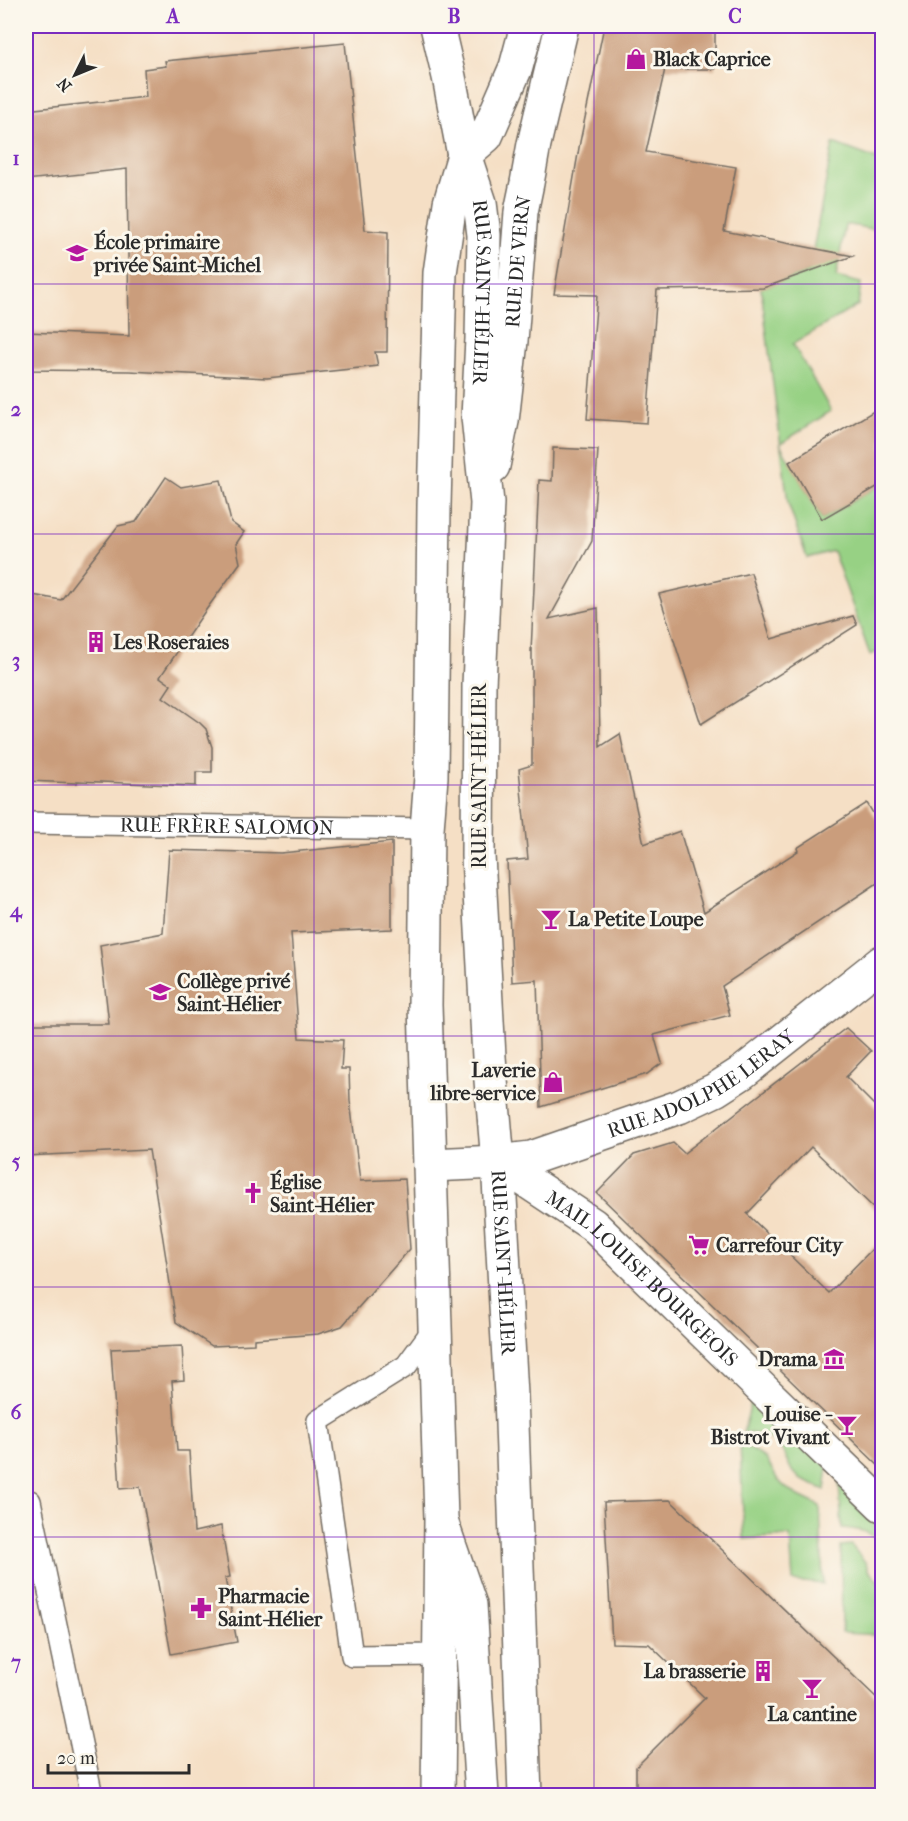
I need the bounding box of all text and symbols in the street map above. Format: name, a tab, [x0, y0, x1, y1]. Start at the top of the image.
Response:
text: A	[165, 5, 181, 28]
text: B	[447, 5, 461, 28]
text: C	[728, 5, 742, 28]
north arrow	[45, 45, 105, 105]
shop icon: Black Caprice	[624, 47, 648, 71]
place label: Black Caprice	[653, 48, 771, 71]
text: N	[53, 73, 75, 96]
text: 1	[12, 147, 20, 170]
street label: RUE DE VERN	[501, 194, 536, 329]
street label: RUE SAINT-HÉLIER	[468, 198, 496, 387]
place label: École primaire privée Saint-Michel	[93, 229, 262, 277]
school or university icon: École primaire privée Saint-Michel	[65, 241, 89, 265]
text: 2	[11, 398, 21, 421]
building icon: Les Roseraies	[84, 630, 108, 654]
place label: Les Roseraies	[113, 631, 230, 654]
text: 3	[12, 649, 20, 672]
street label: RUE SAINT-HÉLIER	[467, 682, 491, 869]
street label: RUE FRÈRE SALOMON	[120, 813, 334, 839]
text: 4	[9, 899, 23, 923]
bar icon: La Petite Loupe	[539, 907, 563, 931]
place label: La Petite Loupe	[568, 908, 704, 931]
place label: Collège privé Saint-Hélier	[177, 970, 291, 1016]
school or university icon: Collège privé Saint-Hélier	[148, 980, 172, 1004]
street label: RUE ADOLPHE LERAY	[604, 1023, 800, 1142]
place label: Laverie libre-service	[430, 1059, 536, 1105]
shop icon: Laverie libre-service	[541, 1070, 565, 1094]
text: 5	[12, 1150, 21, 1173]
place label: Église Saint-Hélier	[270, 1169, 375, 1217]
street label: RUE SAINT-HÉLIER	[487, 1169, 520, 1357]
church icon: Église Saint-Hélier	[241, 1181, 265, 1205]
street label: MAIL LOUISE BOURGEOIS	[542, 1186, 743, 1371]
supermarket icon: Carrefour City	[687, 1233, 711, 1257]
place label: Carrefour City	[716, 1234, 844, 1257]
museum icon: Drama	[822, 1347, 846, 1371]
place label: Drama	[758, 1348, 818, 1371]
text: 6	[11, 1401, 23, 1424]
place label: Louise - Bistrot Vivant	[710, 1403, 833, 1449]
bar icon: Louise - Bistrot Vivant	[835, 1413, 859, 1437]
place label: Pharmacie Saint-Hélier	[218, 1585, 323, 1631]
pharmacy icon: Pharmacie Saint-Hélier	[189, 1596, 213, 1620]
text: 7	[10, 1651, 21, 1674]
building icon: La brasserie	[751, 1659, 775, 1683]
place label: La brasserie	[643, 1660, 746, 1683]
bar icon: La cantine	[800, 1676, 824, 1700]
place label: La cantine	[767, 1703, 857, 1726]
scale bar	[48, 1737, 189, 1775]
text: 20 m	[57, 1748, 95, 1769]

